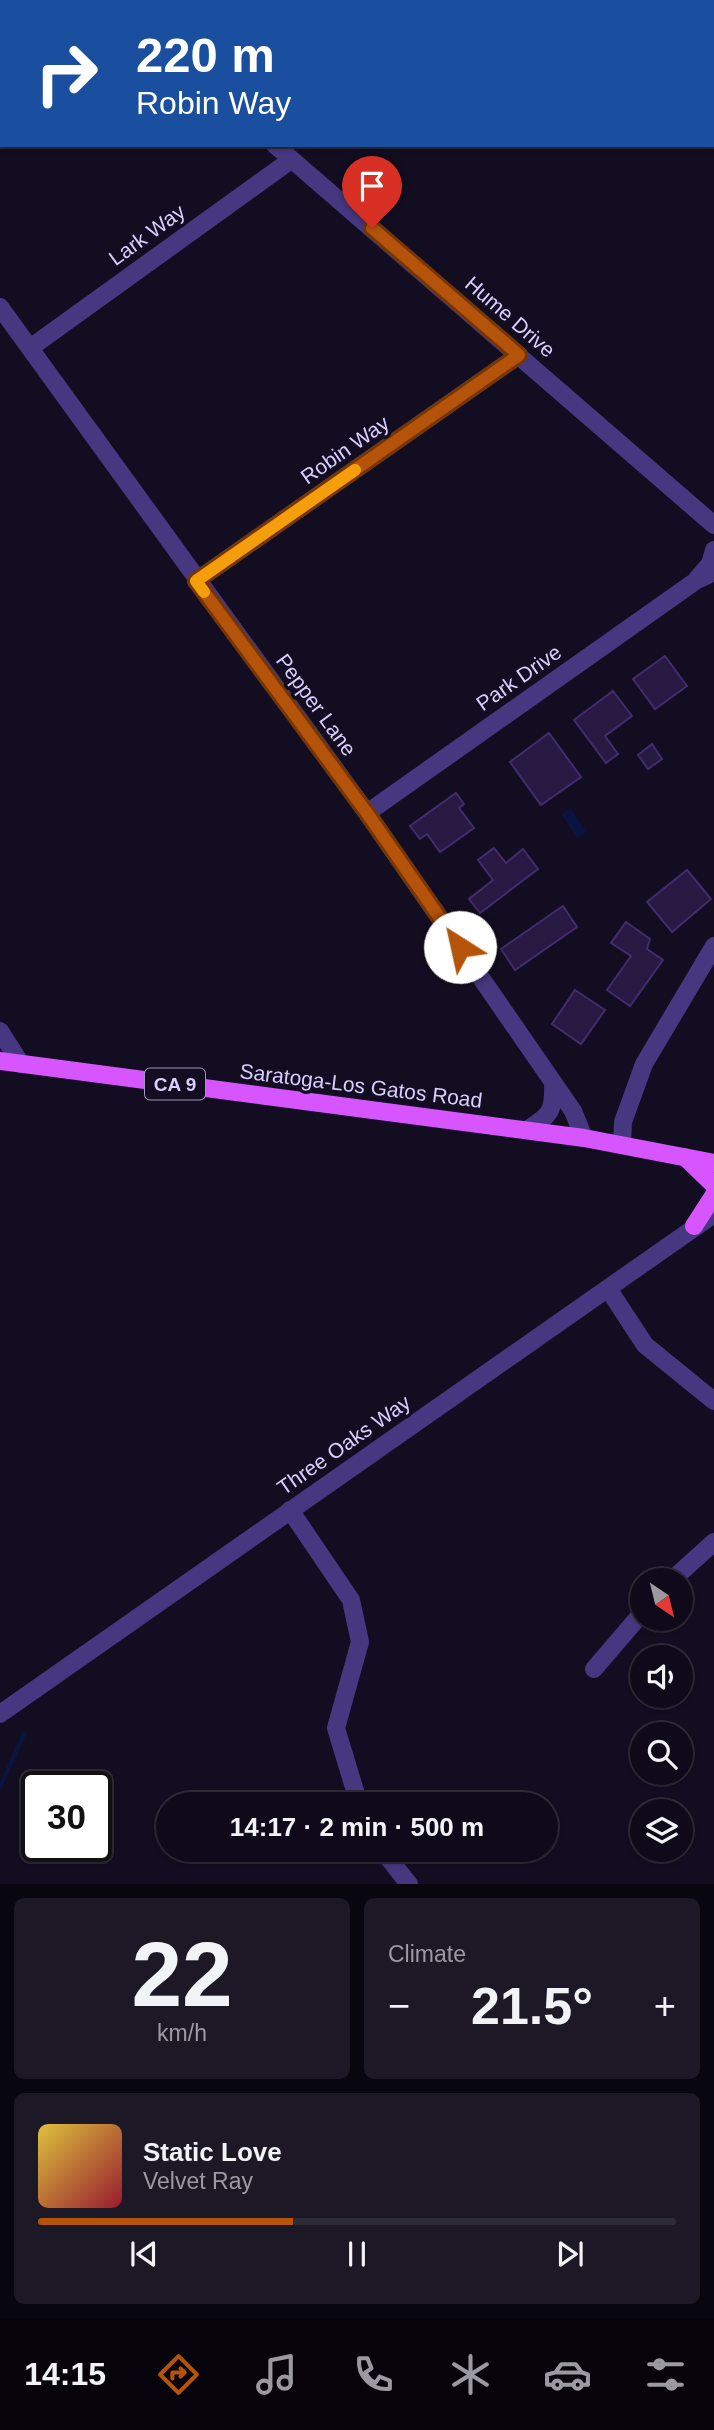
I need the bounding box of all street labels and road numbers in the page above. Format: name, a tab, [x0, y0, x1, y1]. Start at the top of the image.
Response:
street label: Lark Way	[104, 199, 189, 270]
street label: Hume Drive	[461, 272, 560, 362]
street label: Robin Way	[296, 411, 393, 488]
street label: Park Drive	[472, 640, 565, 715]
street label: Pepper Lane	[272, 649, 361, 760]
street label: Saratoga-Los Gatos Road	[239, 1059, 484, 1112]
road number: CA 9	[145, 1068, 205, 1100]
street label: Three Oaks Way	[273, 1390, 415, 1499]

